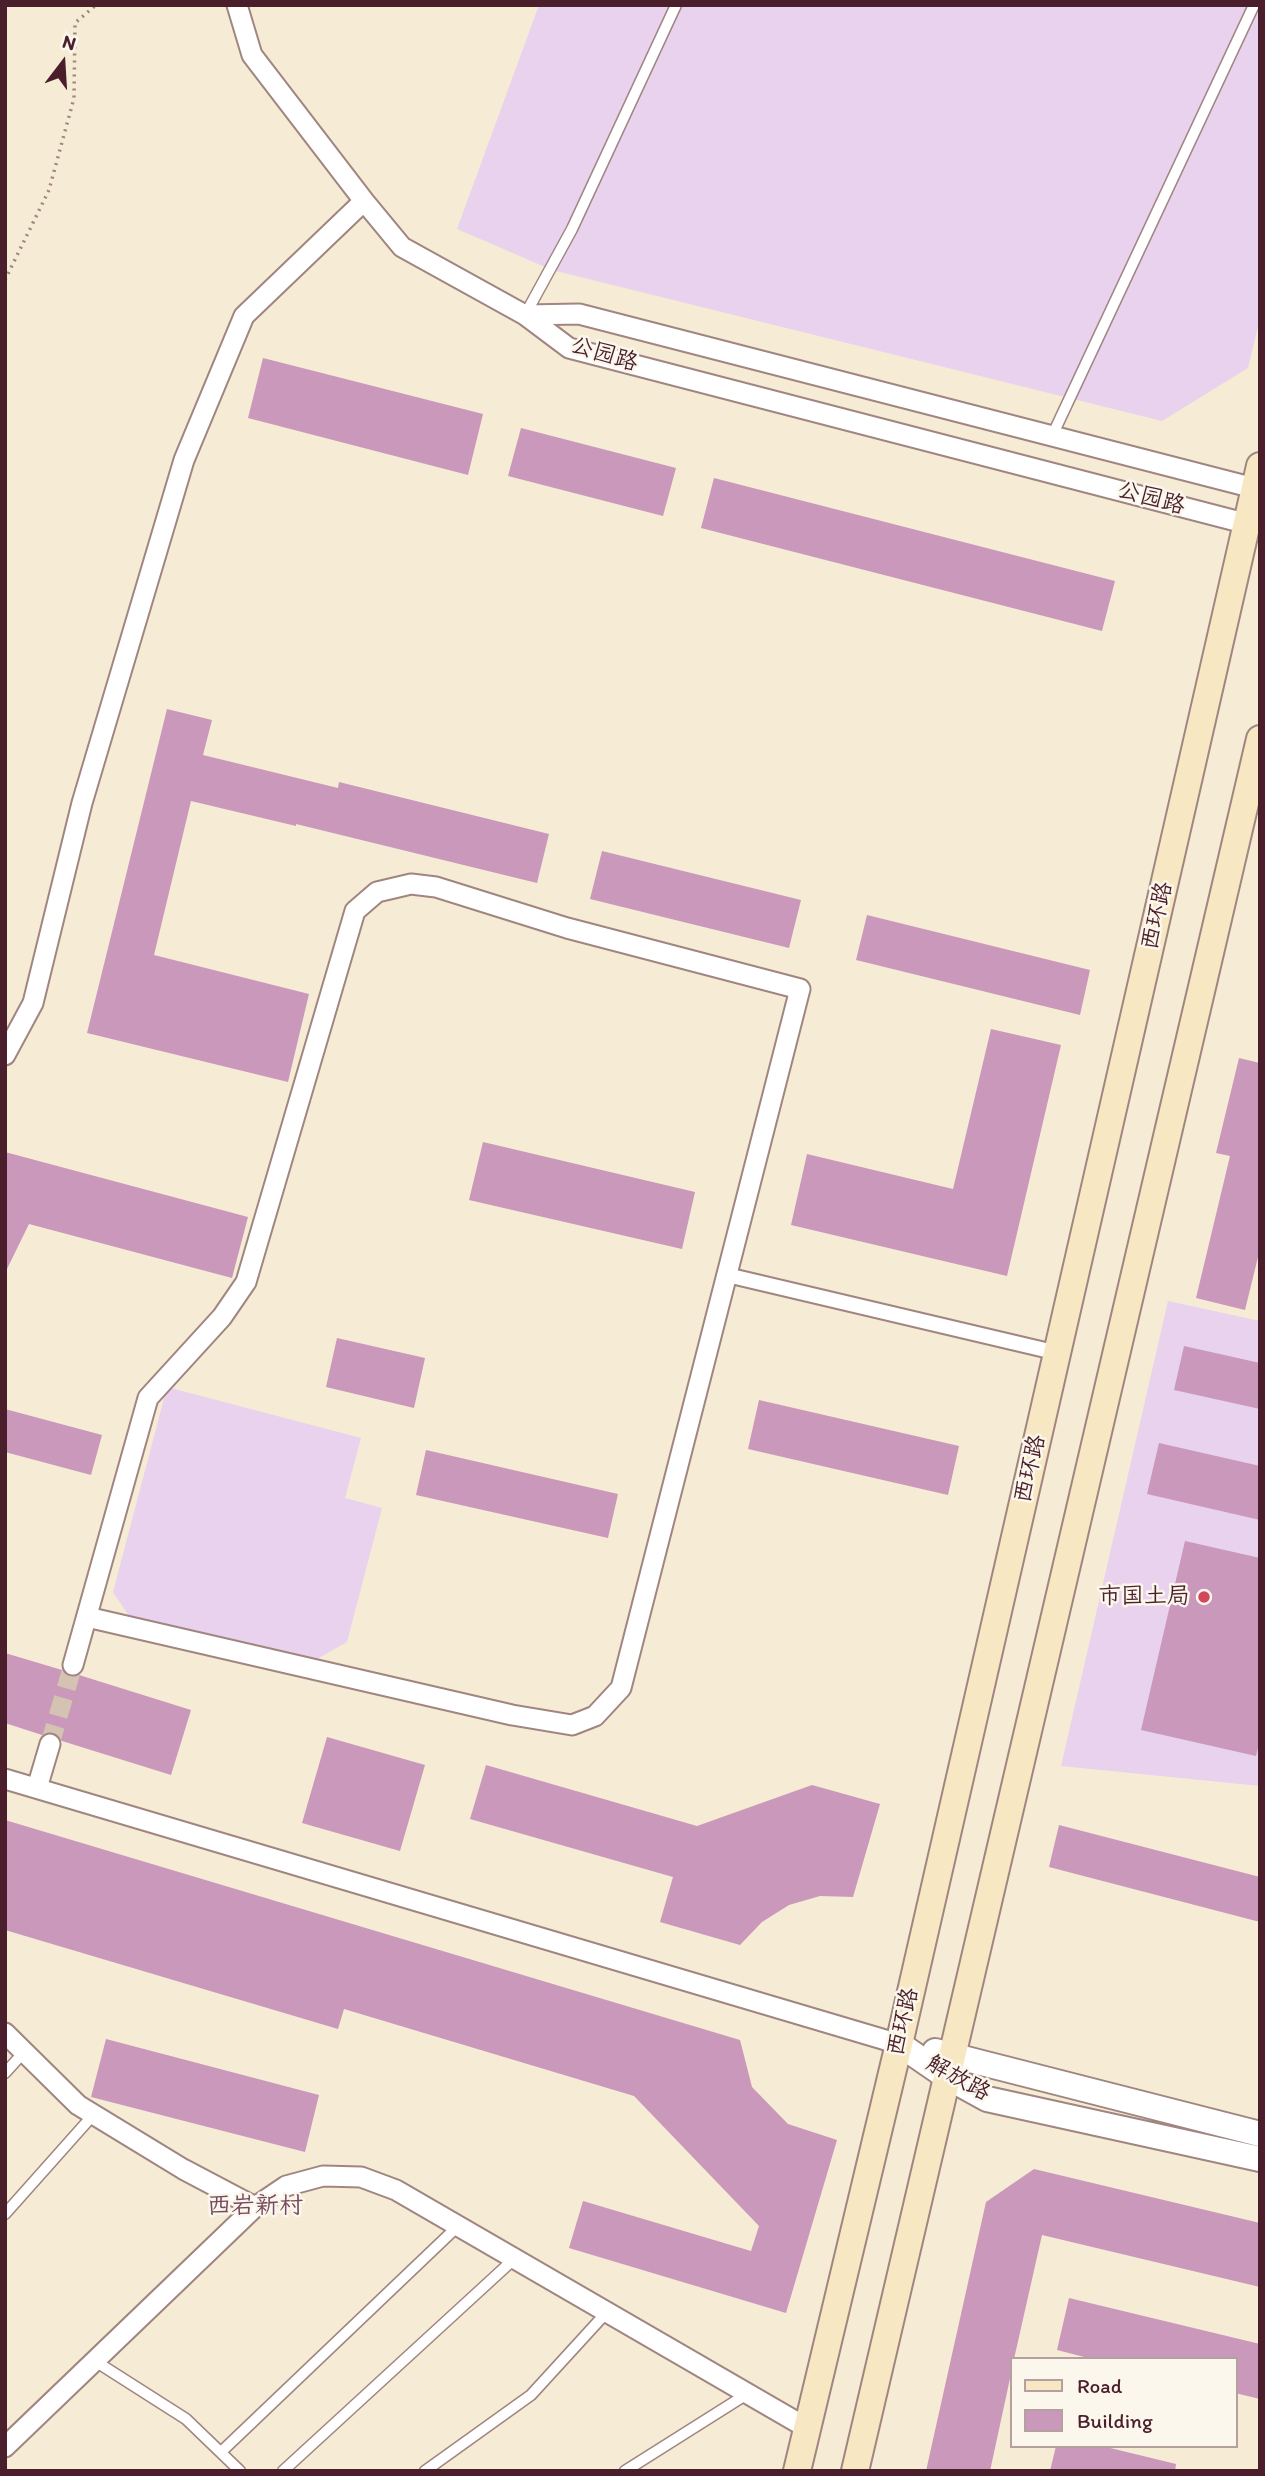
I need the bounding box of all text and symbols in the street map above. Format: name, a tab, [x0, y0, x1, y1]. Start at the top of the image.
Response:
north arrow	[28, 28, 98, 98]
text: N	[60, 30, 79, 55]
street label: 公园路	[567, 332, 641, 378]
street label: 公园路	[1114, 477, 1188, 521]
street label: 西环路	[1137, 879, 1179, 953]
street label: 西环路	[1010, 1432, 1052, 1506]
place label: 市国土局	[1098, 1583, 1190, 1611]
marker: 市国土局	[1196, 1589, 1212, 1605]
street label: 西环路	[883, 1985, 925, 2059]
street label: 解放路	[921, 2050, 995, 2108]
district label: 西岩新村	[207, 2193, 303, 2221]
legend	[1010, 2357, 1237, 2448]
text: Road	[1077, 2373, 1122, 2398]
text: Building	[1077, 2408, 1153, 2433]

